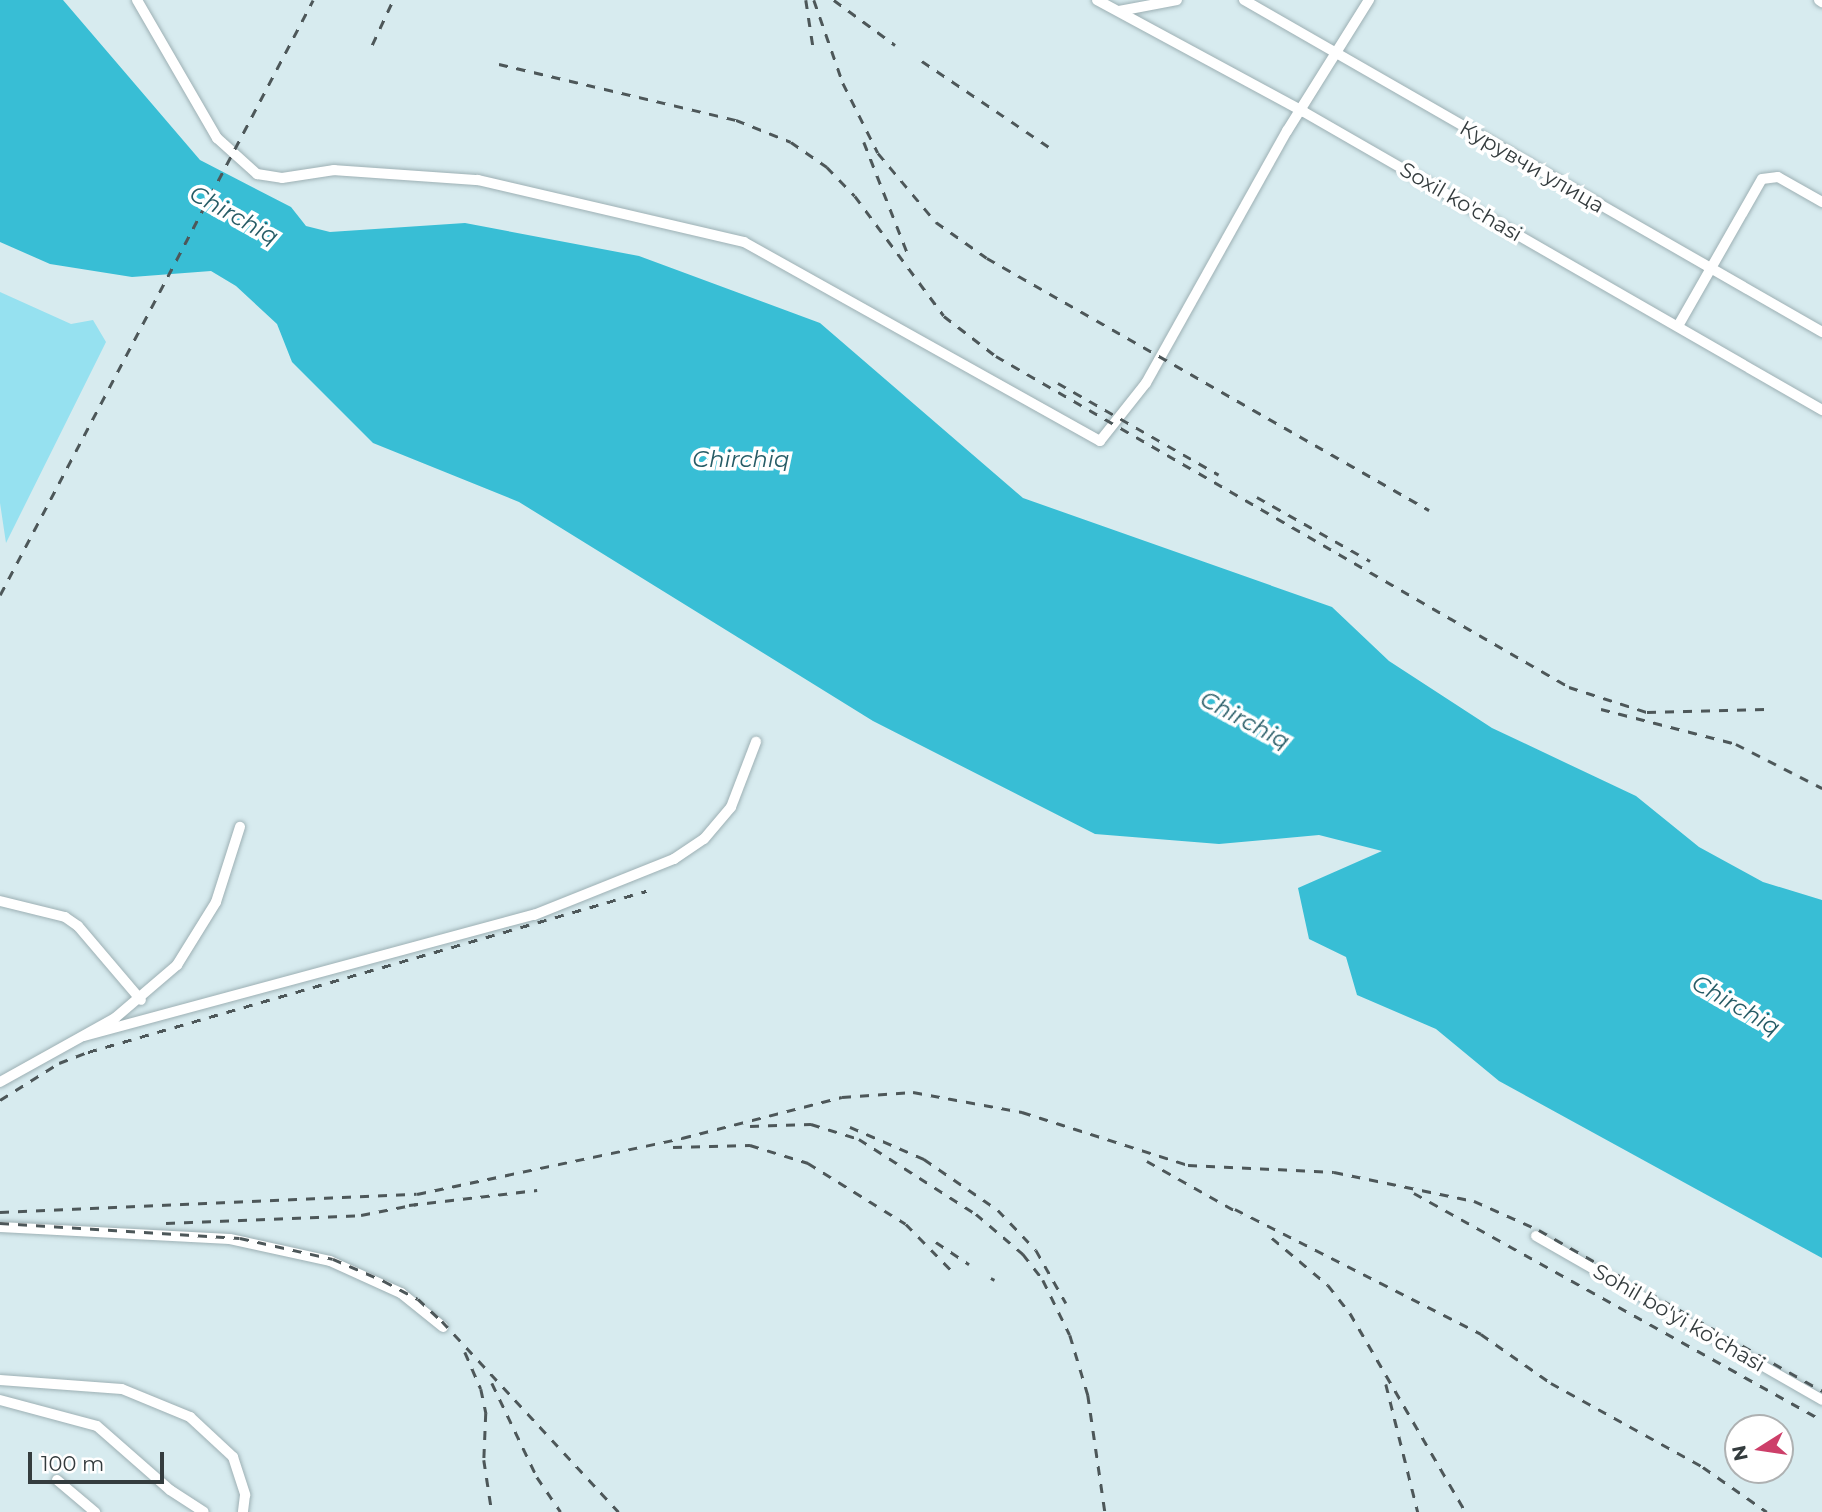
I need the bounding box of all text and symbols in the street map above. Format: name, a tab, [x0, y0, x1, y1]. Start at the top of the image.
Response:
street label: Курувчи улица	[1455, 115, 1609, 219]
street label: Soxil ko'chasi	[1395, 157, 1527, 247]
water label: Chirchiq	[185, 179, 283, 251]
water label: Chirchiq	[692, 445, 790, 473]
water label: Chirchiq	[1196, 685, 1294, 755]
water label: Chirchiq	[1687, 969, 1785, 1041]
street label: Sohil bo'yi ko'chasi	[1589, 1259, 1769, 1377]
north arrow	[1724, 1414, 1794, 1484]
scale bar	[32, 1438, 168, 1482]
text: N	[1727, 1443, 1753, 1463]
text: 100 m	[41, 1451, 104, 1476]

